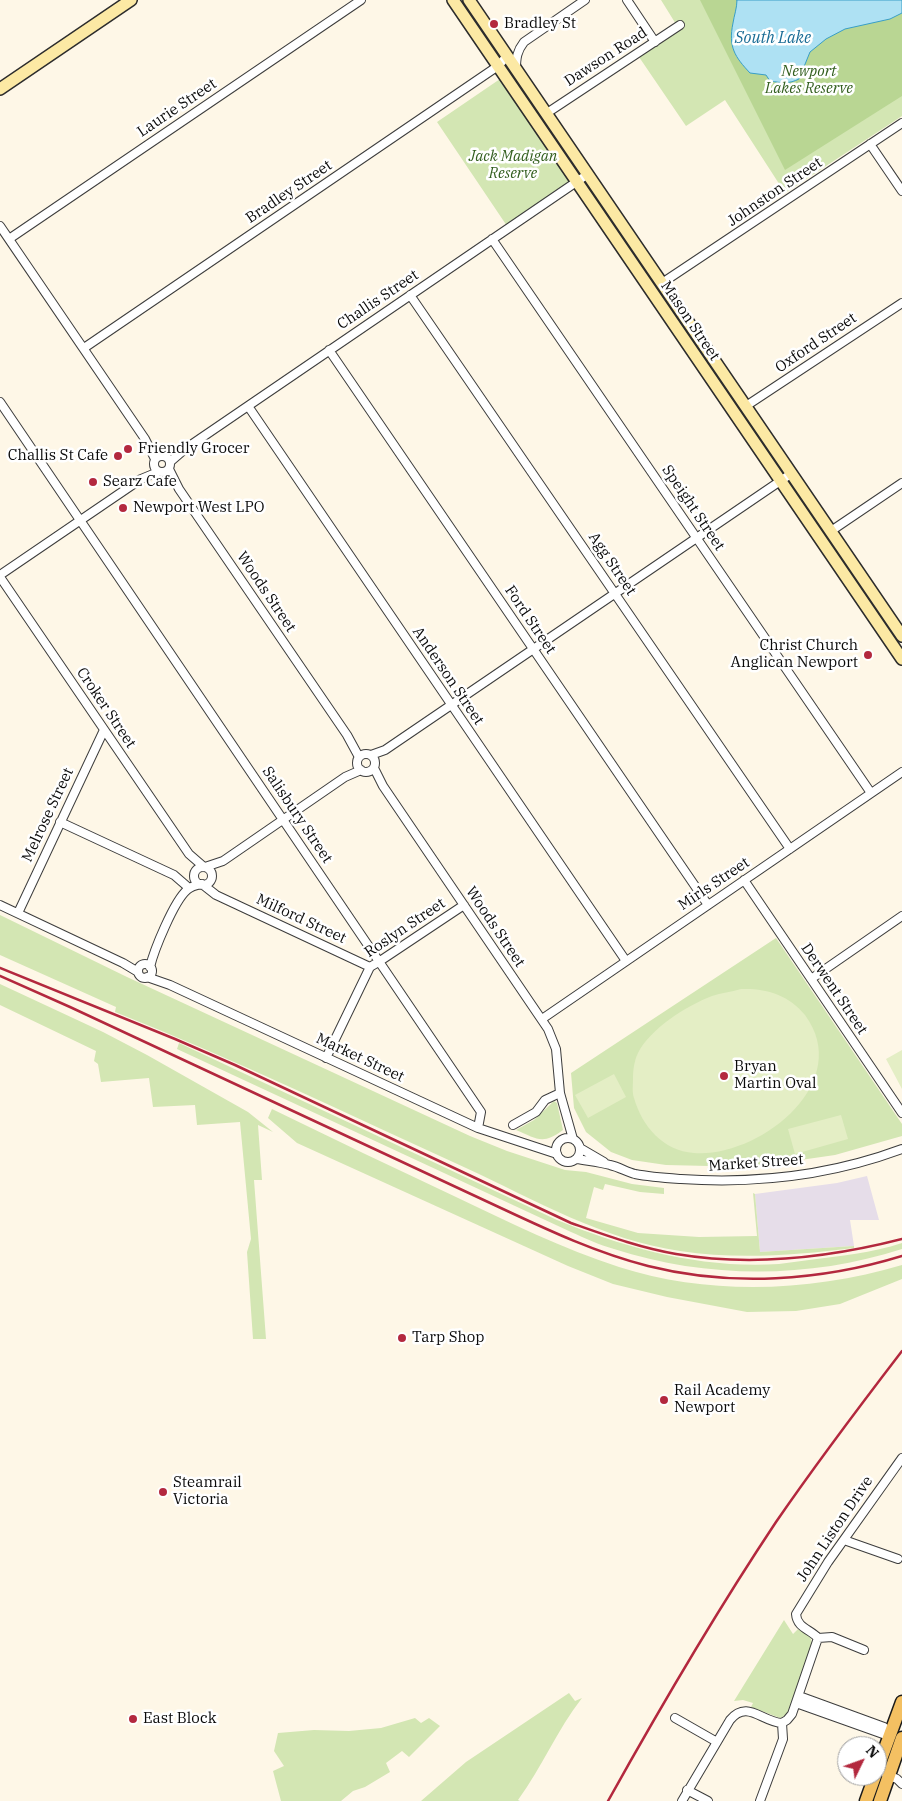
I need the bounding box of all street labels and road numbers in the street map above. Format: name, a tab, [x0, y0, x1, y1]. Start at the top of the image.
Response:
street label: Dawson Road	[561, 24, 651, 90]
street label: Laurie Street	[134, 75, 220, 141]
street label: Johnston Street	[724, 154, 826, 230]
street label: Bradley Street	[242, 157, 336, 227]
street label: Challis Street	[334, 266, 422, 334]
street label: Mason Street	[657, 278, 723, 364]
street label: Oxford Street	[772, 309, 860, 377]
street label: Speight Street	[658, 462, 728, 554]
street label: Agg Street	[584, 529, 640, 599]
street label: Woods Street	[233, 548, 299, 636]
street label: Ford Street	[501, 582, 559, 658]
street label: Anderson Street	[408, 623, 488, 729]
street label: Croker Street	[72, 664, 140, 752]
street label: Salisbury Street	[258, 763, 336, 867]
street label: Melrose Street	[18, 765, 78, 865]
street label: Mirls Street	[675, 854, 753, 914]
street label: Woods Street	[462, 883, 528, 971]
street label: Milford Street	[253, 890, 349, 948]
street label: Roslyn Street	[361, 894, 449, 962]
street label: Derwent Street	[797, 940, 871, 1038]
street label: Market Street	[313, 1030, 407, 1086]
street label: Market Street	[708, 1151, 804, 1175]
street label: John Liston Drive	[793, 1473, 877, 1585]

